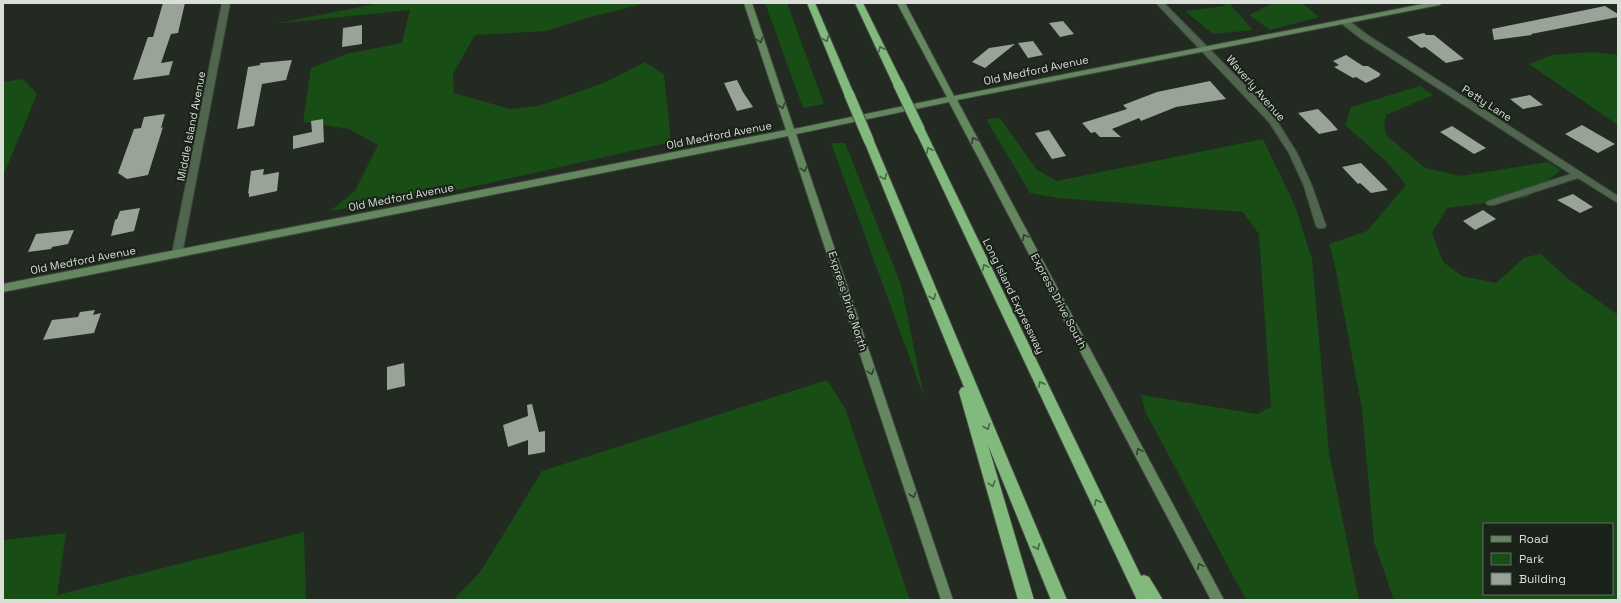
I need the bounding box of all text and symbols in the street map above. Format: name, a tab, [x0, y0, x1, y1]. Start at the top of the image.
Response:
one-way arrow	[821, 35, 829, 43]
one-way arrow	[755, 36, 764, 43]
one-way arrow	[878, 46, 886, 54]
street label: Old Medford Avenue	[982, 52, 1090, 88]
street label: Waverly Avenue	[1224, 52, 1288, 124]
street label: Middle Island Avenue	[174, 70, 208, 182]
street label: Petty Lane	[1459, 82, 1515, 124]
one-way arrow	[778, 102, 786, 109]
street label: Old Medford Avenue	[665, 118, 773, 152]
one-way arrow	[971, 137, 978, 144]
one-way arrow	[926, 147, 934, 154]
one-way arrow	[799, 165, 807, 172]
one-way arrow	[879, 174, 887, 181]
street label: Old Medford Avenue	[347, 180, 455, 214]
one-way arrow	[1023, 234, 1030, 241]
street label: Long Island Expressway	[980, 236, 1048, 356]
street label: Old Medford Avenue	[29, 243, 137, 277]
street label: Express Drive North	[825, 249, 871, 353]
street label: Express Drive South	[1028, 251, 1090, 351]
one-way arrow	[982, 264, 990, 271]
one-way arrow	[929, 294, 937, 301]
one-way arrow	[867, 368, 875, 375]
one-way arrow	[1038, 381, 1046, 389]
one-way arrow	[982, 422, 990, 430]
one-way arrow	[1136, 448, 1143, 455]
one-way arrow	[987, 480, 996, 487]
one-way arrow	[908, 492, 916, 499]
one-way arrow	[1094, 498, 1102, 506]
legend	[1483, 523, 1613, 595]
text: Road	[1519, 531, 1548, 547]
one-way arrow	[1032, 542, 1040, 550]
text: Park	[1519, 551, 1544, 567]
one-way arrow	[1197, 562, 1204, 570]
text: Building	[1519, 571, 1566, 587]

